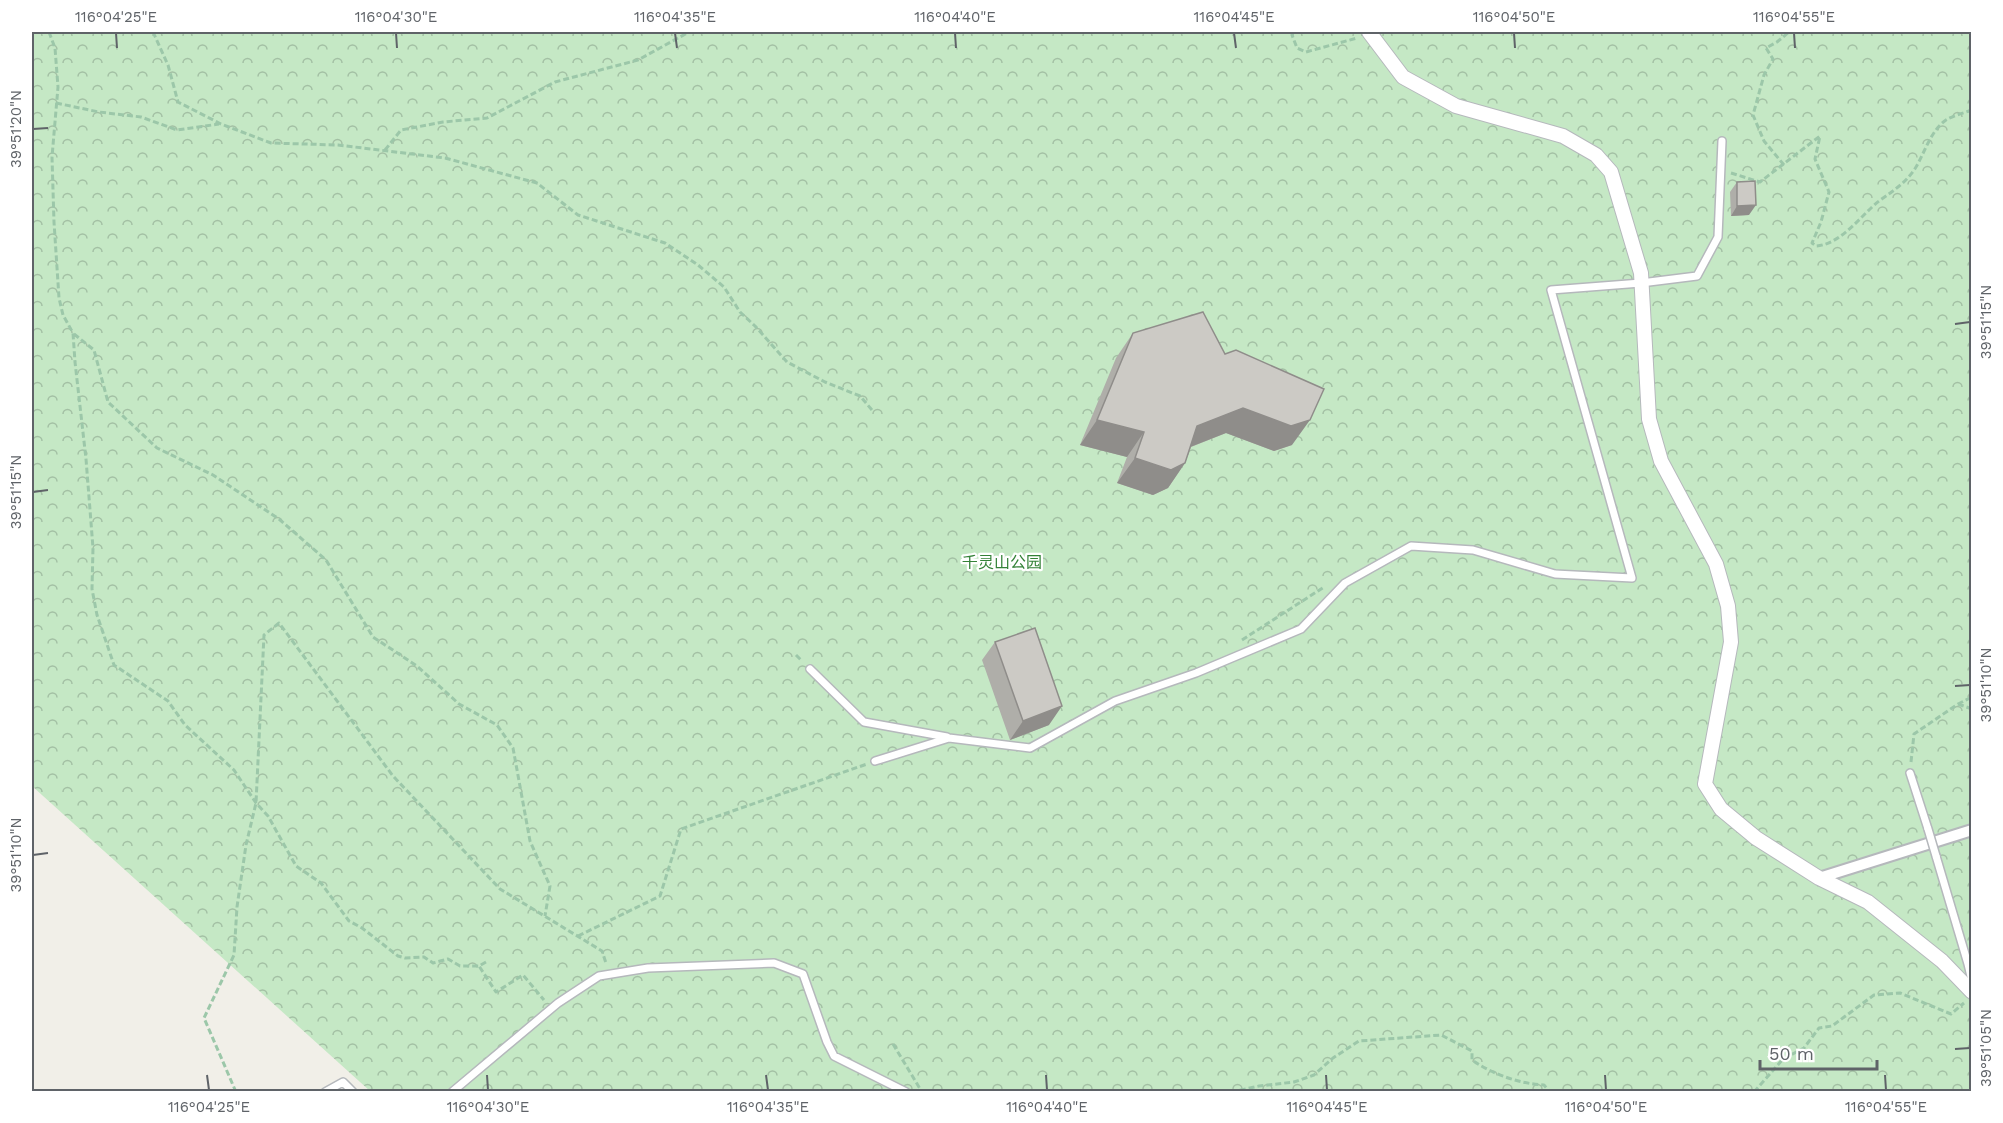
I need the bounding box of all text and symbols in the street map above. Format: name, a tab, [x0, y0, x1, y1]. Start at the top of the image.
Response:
text: 116°04'25"E	[75, 8, 157, 26]
text: 116°04'30"E	[355, 8, 437, 26]
text: 116°04'35"E	[634, 8, 716, 26]
text: 116°04'40"E	[914, 8, 996, 26]
text: 116°04'45"E	[1193, 8, 1275, 26]
text: 116°04'50"E	[1473, 8, 1555, 26]
text: 116°04'55"E	[1753, 8, 1835, 26]
text: 39°51'20"N	[7, 90, 25, 168]
text: 39°51'15"N	[1977, 285, 1995, 359]
text: 39°51'15"N	[7, 455, 25, 529]
park label: 千灵山公园	[962, 553, 1042, 572]
text: 39°51'10"N	[1977, 647, 1995, 723]
text: 39°51'10"N	[7, 817, 25, 893]
text: 39°51'05"N	[1977, 1009, 1995, 1087]
scale bar	[1760, 1033, 1877, 1071]
text: 50 m	[1769, 1043, 1814, 1064]
text: 116°04'25"E	[168, 1098, 250, 1116]
text: 116°04'30"E	[447, 1098, 529, 1116]
text: 116°04'35"E	[727, 1098, 809, 1116]
text: 116°04'40"E	[1006, 1098, 1088, 1116]
text: 116°04'45"E	[1286, 1098, 1368, 1116]
text: 116°04'50"E	[1565, 1098, 1647, 1116]
text: 116°04'55"E	[1845, 1098, 1927, 1116]

